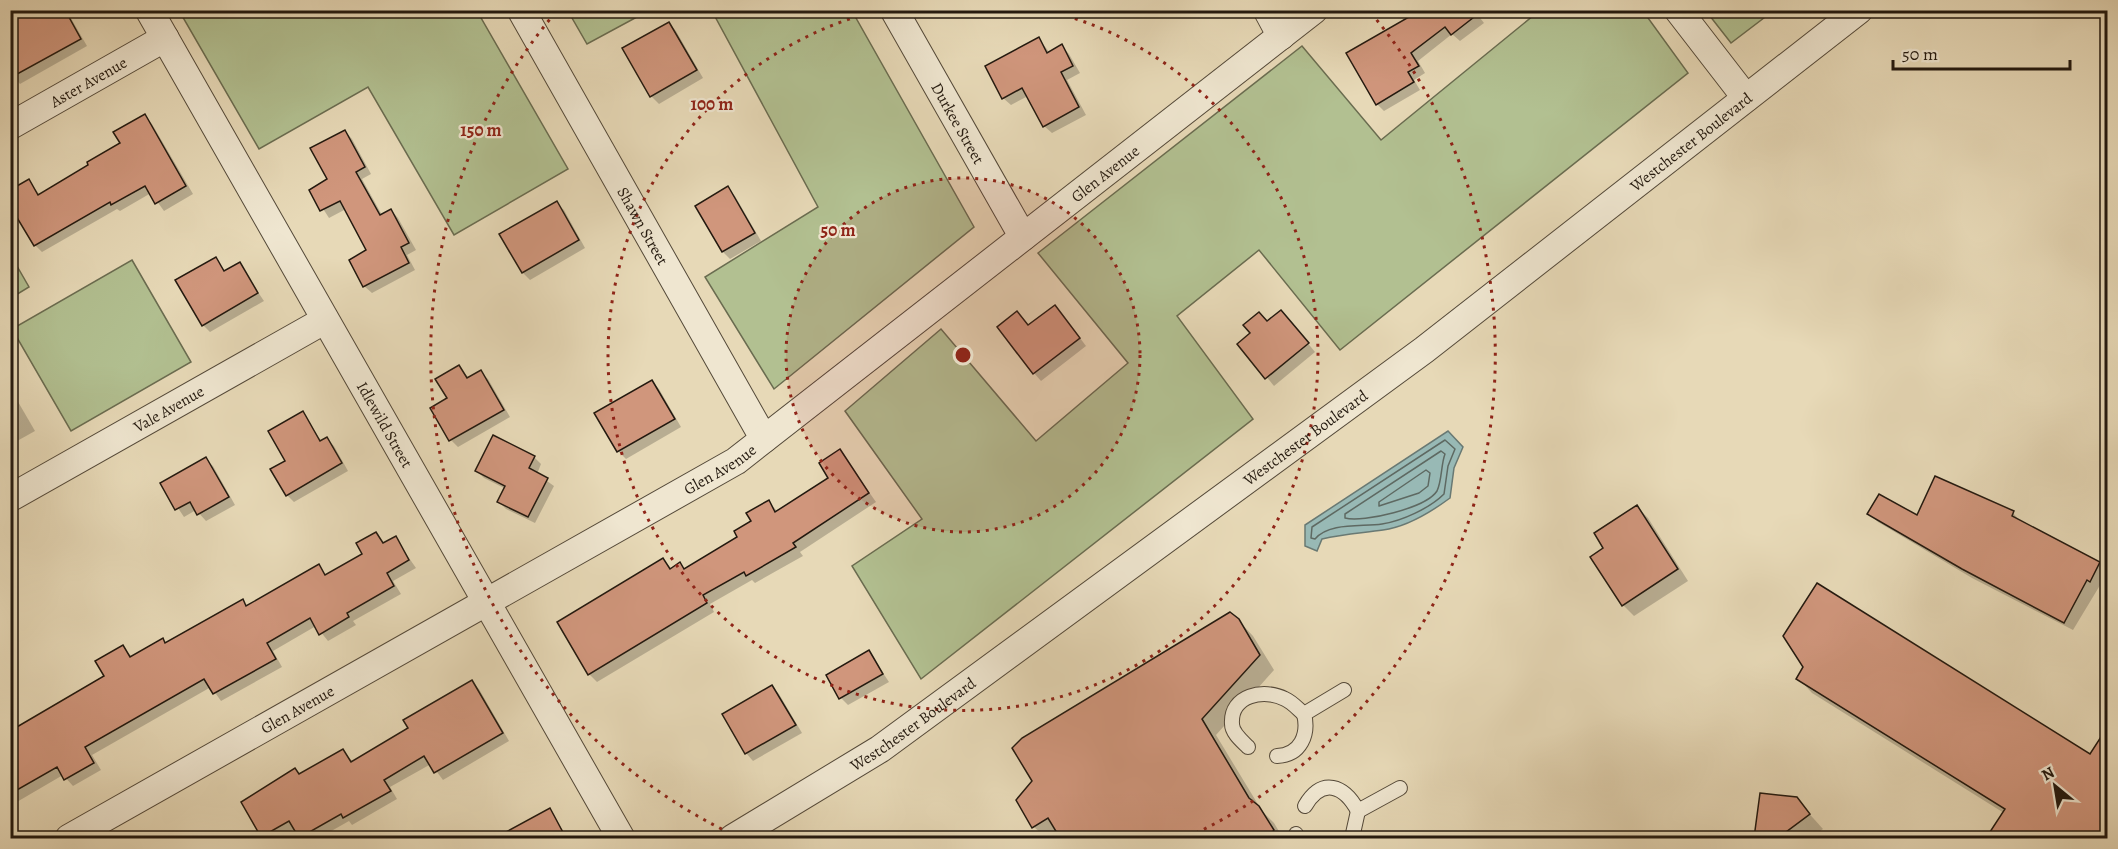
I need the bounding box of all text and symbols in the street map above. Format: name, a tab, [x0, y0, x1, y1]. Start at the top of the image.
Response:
scale bar	[1893, 33, 2070, 71]
text: 50 m	[1902, 42, 1938, 66]
street label: Aster Avenue	[45, 52, 131, 114]
street label: Durkee Street	[925, 79, 989, 168]
street label: Westchester Boulevard	[1625, 87, 1757, 198]
text: 100 m	[691, 92, 733, 116]
text: 150 m	[460, 118, 502, 142]
street label: Glen Avenue	[1067, 140, 1144, 208]
street label: Shawn Street	[611, 183, 673, 269]
text: 50 m	[821, 218, 855, 242]
centre of rings	[953, 345, 973, 365]
street label: Idlewild Street	[351, 378, 418, 472]
street label: Vale Avenue	[129, 381, 208, 439]
street label: Westchester Boulevard	[1238, 385, 1373, 492]
street label: Glen Avenue	[680, 439, 761, 500]
street label: Westchester Boulevard	[845, 672, 981, 777]
street label: Glen Avenue	[257, 680, 338, 740]
north arrow	[2025, 756, 2085, 816]
text: N	[2037, 761, 2059, 786]

